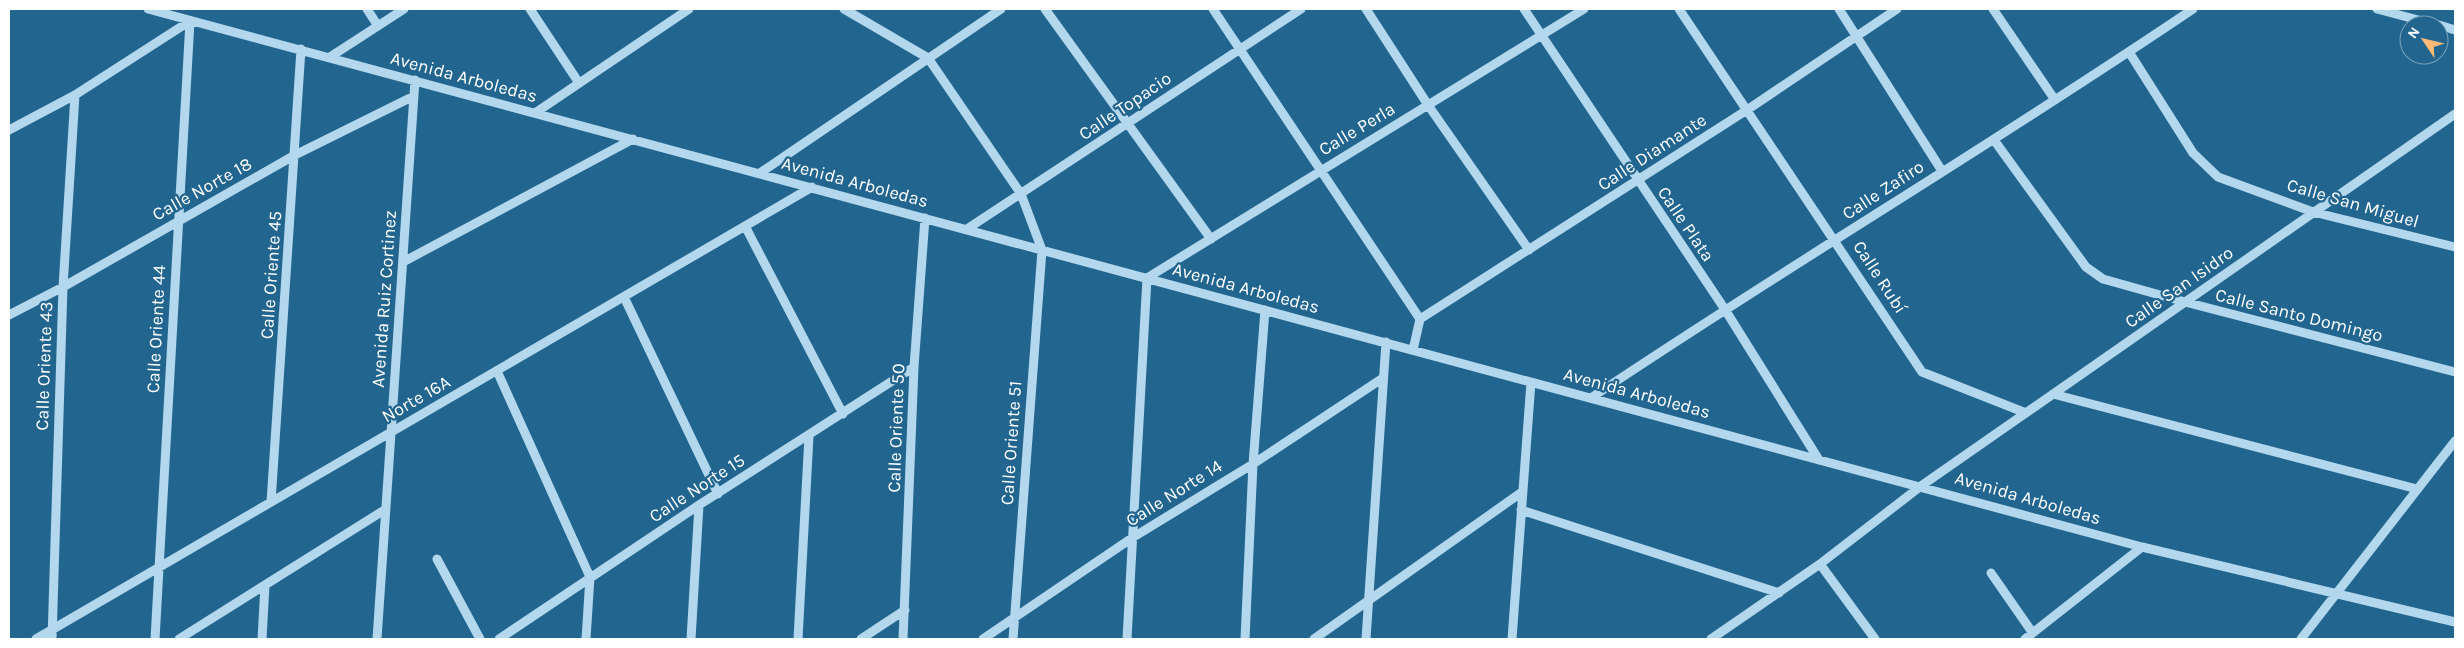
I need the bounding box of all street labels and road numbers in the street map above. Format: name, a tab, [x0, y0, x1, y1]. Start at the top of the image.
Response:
street label: Avenida Arboledas	[388, 47, 540, 107]
street label: Calle Topacio	[1075, 67, 1175, 145]
street label: Calle Perla	[1315, 98, 1399, 160]
street label: Calle Diamante	[1593, 109, 1711, 195]
street label: Avenida Arboledas	[779, 152, 931, 212]
street label: Calle Norte 18	[148, 153, 256, 225]
street label: Calle Zafiro	[1838, 155, 1928, 225]
street label: Calle San Miguel	[2284, 174, 2422, 232]
street label: Calle Plata	[1653, 182, 1719, 266]
street label: Calle Oriente 45	[256, 210, 286, 340]
street label: Avenida Ruiz Cortinez	[367, 210, 401, 388]
street label: Calle Rubí	[1848, 236, 1912, 318]
street label: Calle San Isidro	[2121, 241, 2237, 333]
street label: Avenida Arboledas	[1170, 258, 1322, 318]
street label: Calle Oriente 44	[142, 264, 170, 394]
street label: Calle Santo Domingo	[2213, 284, 2385, 346]
street label: Calle Oriente 43	[31, 301, 57, 431]
street label: Calle Oriente 50	[883, 363, 909, 493]
street label: Avenida Arboledas	[1561, 363, 1713, 423]
street label: Norte 16A	[378, 371, 454, 427]
street label: Calle Oriente 51	[996, 380, 1026, 506]
street label: Calle Norte 15	[645, 449, 749, 527]
street label: Calle Norte 14	[1122, 455, 1226, 531]
street label: Avenida Arboledas	[1952, 467, 2104, 529]

